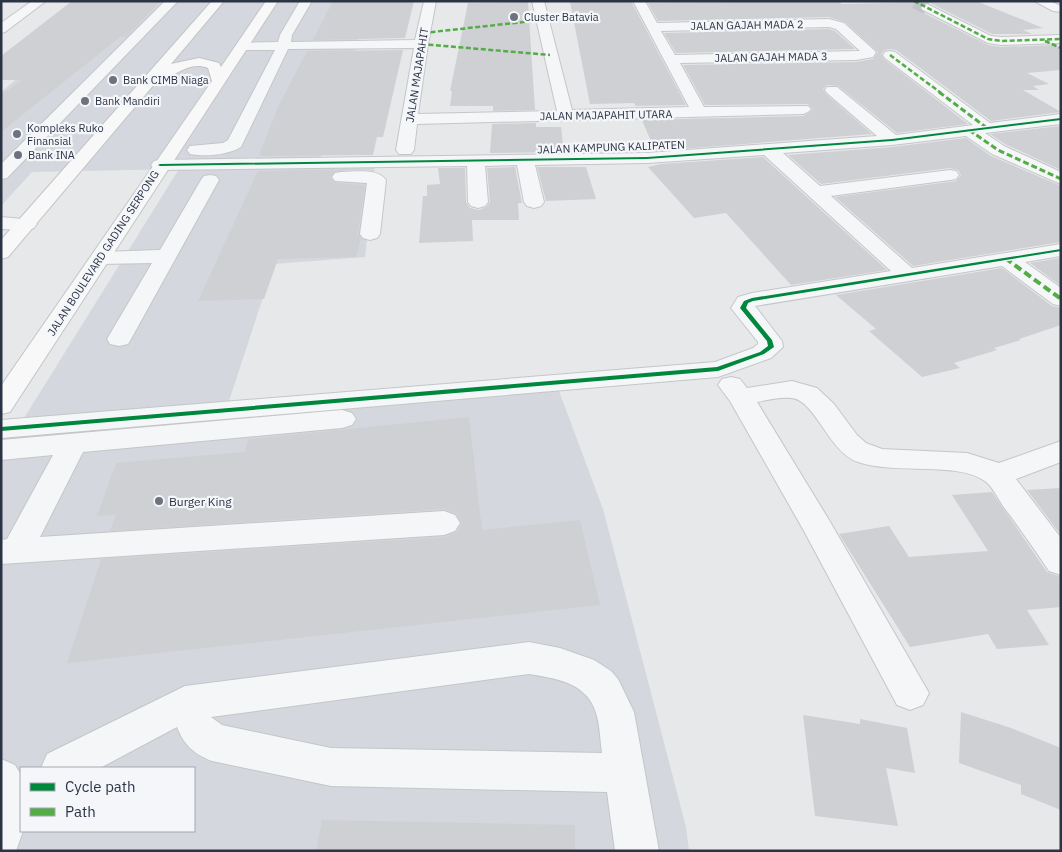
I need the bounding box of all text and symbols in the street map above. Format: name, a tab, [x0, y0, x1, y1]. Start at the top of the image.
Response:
place label: Cluster Batavia	[524, 10, 599, 24]
marker: Cluster Batavia	[508, 11, 520, 23]
street label: JALAN GAJAH MADA 2	[690, 17, 804, 33]
street label: JALAN MAJAPAHIT	[403, 26, 432, 124]
street label: JALAN GAJAH MADA 3	[714, 49, 828, 65]
place label: Bank CIMB Niaga	[123, 73, 209, 87]
marker: Bank CIMB Niaga	[107, 74, 119, 86]
place label: Bank Mandiri	[95, 94, 160, 108]
marker: Bank Mandiri	[79, 95, 91, 107]
street label: JALAN MAJAPAHIT UTARA	[540, 107, 672, 123]
place label: Kompleks Ruko Finansial	[27, 121, 104, 148]
marker: Kompleks Ruko Finansial	[11, 128, 23, 140]
street label: JALAN KAMPUNG KALIPATEN	[537, 137, 685, 157]
place label: Bank INA	[28, 148, 75, 162]
marker: Bank INA	[12, 149, 24, 161]
street label: JALAN BOULEVARD GADING SERPONG	[44, 168, 162, 338]
place label: Burger King	[169, 494, 232, 509]
marker: Burger King	[153, 495, 165, 507]
legend	[20, 767, 195, 832]
text: Cycle path	[65, 777, 136, 796]
text: Path	[65, 802, 96, 821]

